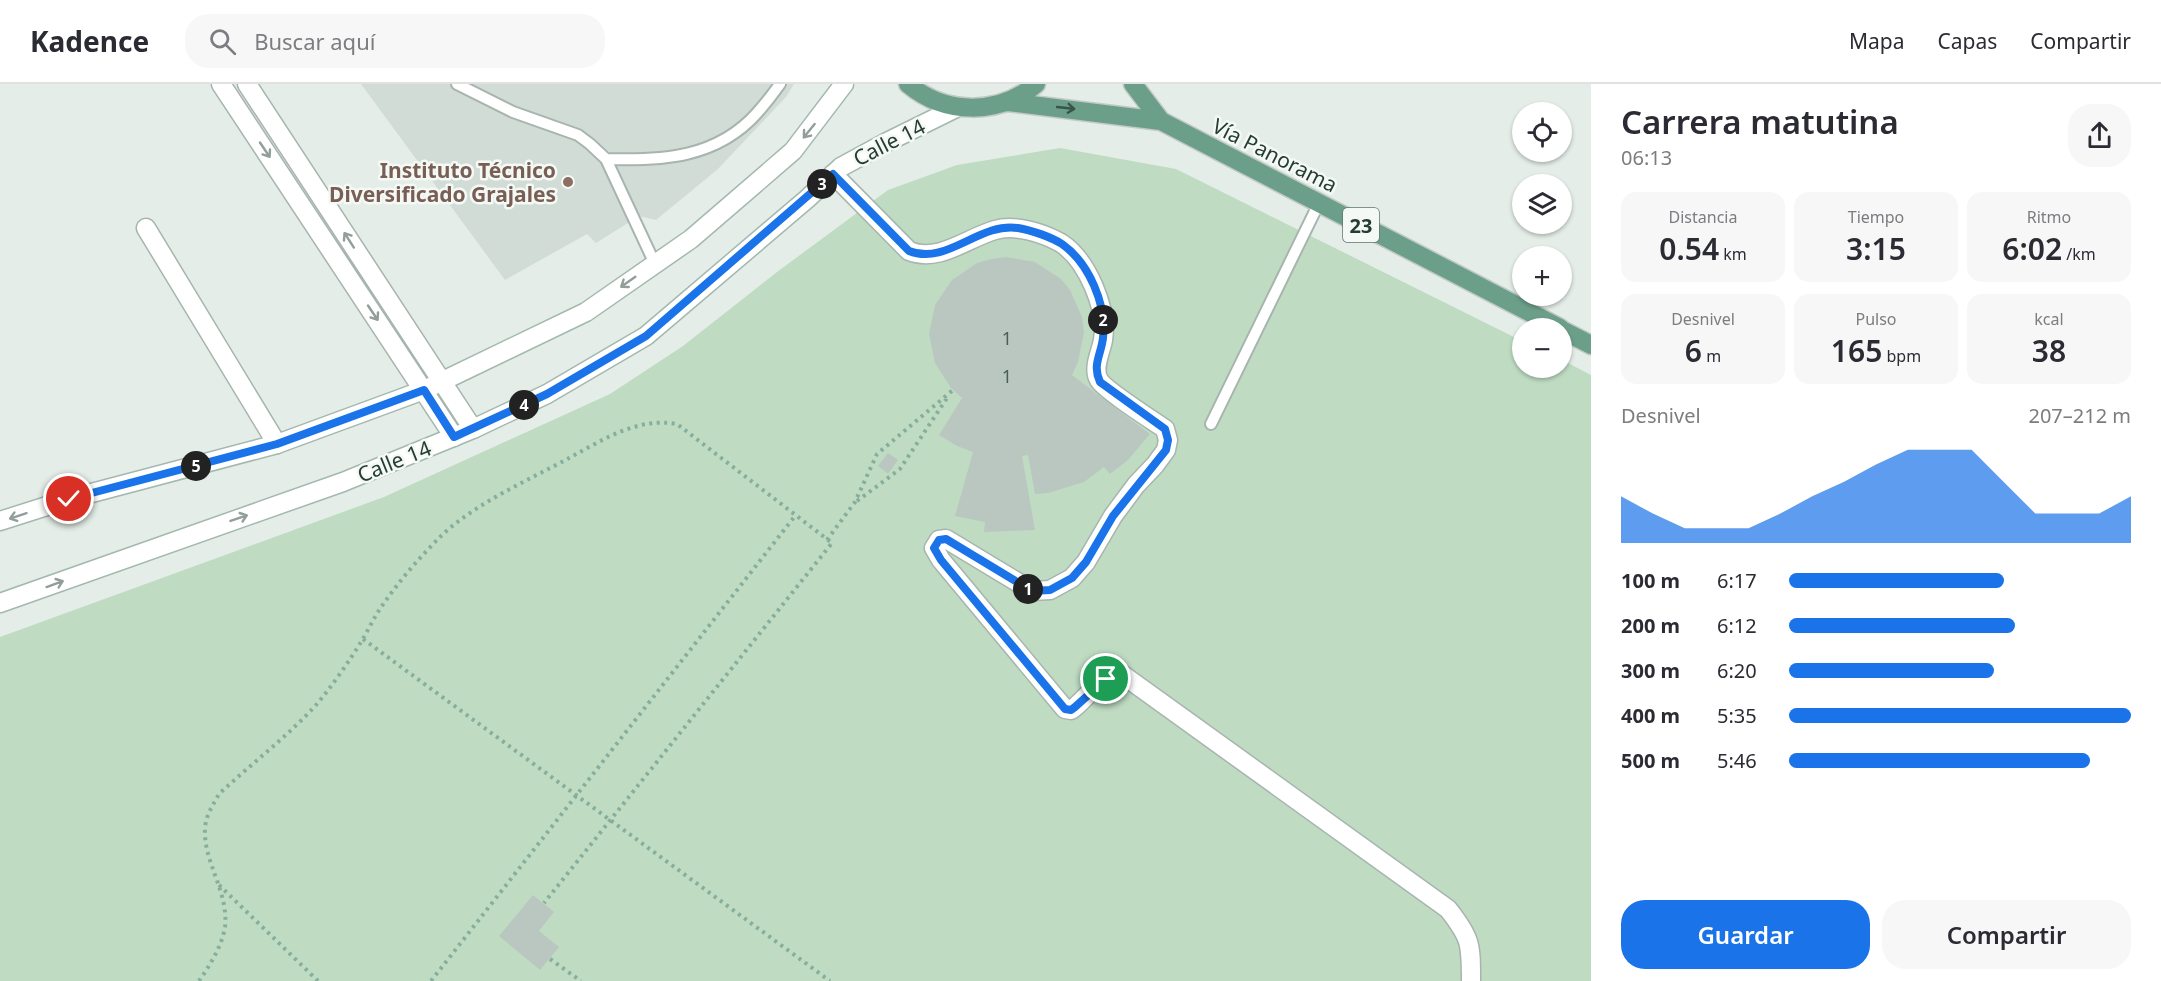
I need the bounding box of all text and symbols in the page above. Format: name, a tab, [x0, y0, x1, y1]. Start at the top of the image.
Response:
search box	[185, 14, 605, 68]
text: Kadence	[30, 22, 149, 60]
icon: search	[206, 25, 239, 58]
text: Buscar aquí	[254, 26, 375, 56]
text: Mapa	[1849, 27, 1905, 55]
text: Capas	[1938, 27, 1997, 55]
text: Compartir	[2030, 27, 2131, 55]
text: Carrera matutina	[1621, 99, 1899, 144]
map controls	[1512, 102, 1572, 378]
button: locate	[1512, 102, 1572, 162]
one-way arrow	[1056, 103, 1076, 114]
button: share	[2068, 104, 2131, 167]
street label: Vía Panorama	[1208, 111, 1342, 199]
street label: Calle 14	[848, 112, 930, 172]
one-way arrow	[803, 123, 816, 139]
one-way arrow	[259, 141, 271, 158]
text: 06:13	[1621, 144, 1672, 171]
place label: Instituto Técnico Diversificado Grajales	[329, 156, 556, 208]
pin: 3	[807, 169, 837, 199]
text: 3	[817, 173, 827, 195]
button: layers	[1512, 174, 1572, 234]
marker: Instituto Técnico Diversificado Grajales	[561, 175, 575, 189]
text: Distancia	[1669, 206, 1737, 228]
text: Tiempo	[1848, 206, 1904, 228]
text: Ritmo	[2027, 206, 2071, 228]
road number: 23	[1343, 208, 1379, 242]
text: 0.54	[1659, 228, 1719, 269]
text: 3:15	[1846, 228, 1906, 269]
text: 6:02	[2002, 228, 2062, 269]
one-way arrow	[343, 232, 355, 249]
text: km	[1719, 243, 1747, 265]
text: /km	[2062, 243, 2096, 265]
button: +	[1512, 246, 1572, 306]
one-way arrow	[621, 276, 637, 289]
one-way arrow	[366, 304, 379, 321]
pin: 2	[1088, 305, 1118, 335]
text: Desnivel	[1671, 308, 1735, 330]
text: Pulso	[1855, 308, 1897, 330]
text: kcal	[2034, 308, 2064, 330]
text: 2	[1098, 309, 1108, 331]
button: −	[1512, 318, 1572, 378]
house number: 1	[1002, 326, 1012, 350]
text: 6	[1685, 330, 1702, 371]
text: 165	[1831, 330, 1882, 371]
text: 38	[2032, 330, 2066, 371]
text: m	[1702, 345, 1721, 367]
text: bpm	[1882, 345, 1921, 367]
house number: 1	[1002, 364, 1012, 388]
pin: 4	[509, 390, 539, 420]
text: 4	[519, 394, 529, 416]
text: Desnivel	[1621, 402, 1701, 429]
text: 207–212 m	[2028, 402, 2131, 429]
street label: Calle 14	[353, 434, 435, 488]
pin: 5	[181, 451, 211, 481]
text: 5	[191, 455, 201, 477]
pin	[43, 473, 94, 524]
icon: check	[52, 482, 85, 515]
one-way arrow	[9, 511, 28, 522]
one-way arrow	[229, 512, 248, 523]
text: 100 m	[1621, 567, 1680, 594]
text: 6:17	[1717, 567, 1757, 594]
pin: 1	[1013, 574, 1043, 604]
one-way arrow	[45, 577, 64, 588]
text: 1	[1023, 578, 1033, 600]
text: 200 m	[1621, 612, 1680, 639]
text: 6:12	[1717, 612, 1757, 639]
pin	[1080, 653, 1131, 704]
text: 300 m	[1621, 657, 1680, 684]
text: 6:20	[1717, 657, 1757, 684]
icon: arrive	[1089, 662, 1122, 695]
text: 400 m	[1621, 702, 1680, 729]
text: 5:35	[1717, 702, 1757, 729]
text: 500 m	[1621, 747, 1680, 774]
text: 5:46	[1717, 747, 1757, 774]
button: Guardar	[1621, 900, 1870, 969]
button: Compartir	[1882, 900, 2131, 969]

